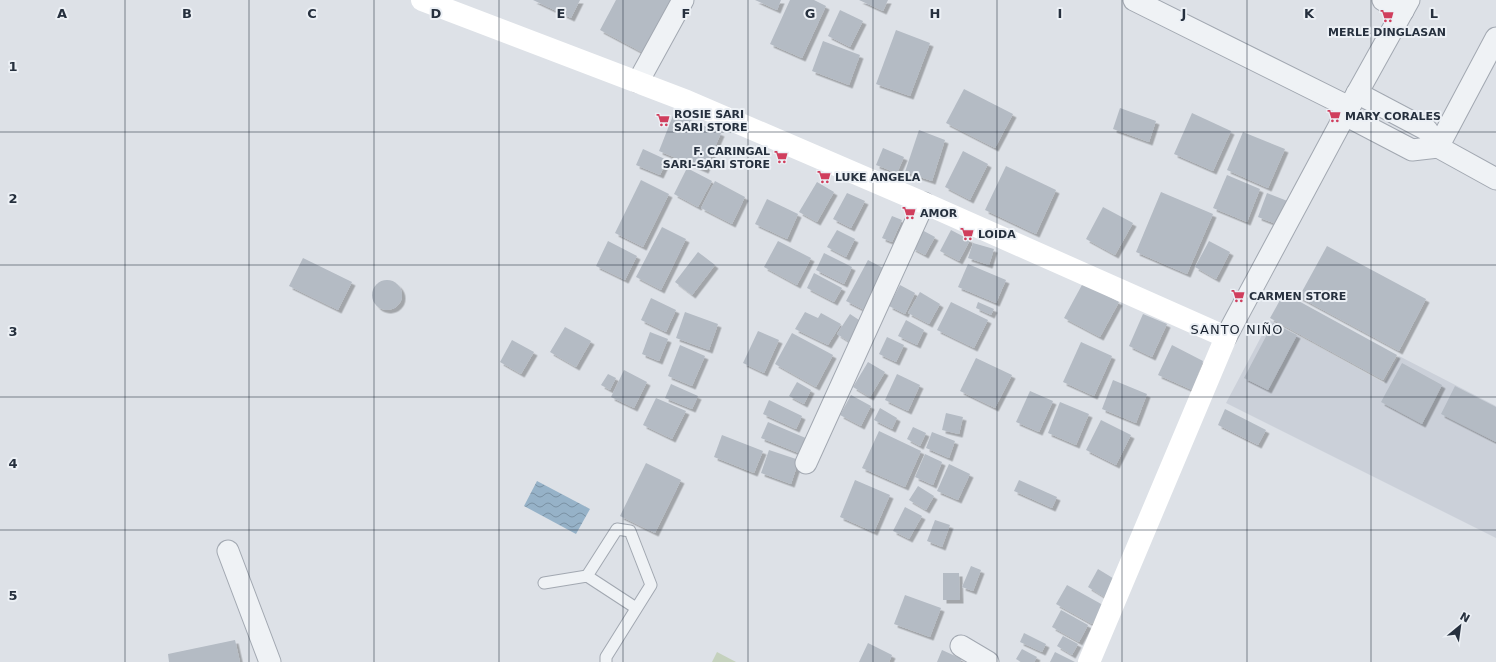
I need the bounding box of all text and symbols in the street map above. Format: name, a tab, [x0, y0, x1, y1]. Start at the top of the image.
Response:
text: A	[57, 6, 67, 21]
text: B	[182, 6, 192, 21]
text: C	[307, 6, 317, 21]
text: D	[431, 6, 442, 21]
text: E	[557, 6, 565, 21]
text: F	[682, 6, 690, 21]
text: G	[805, 6, 815, 21]
text: H	[930, 6, 940, 21]
text: I	[1058, 6, 1062, 21]
text: J	[1181, 6, 1186, 21]
text: K	[1304, 6, 1315, 21]
text: L	[1430, 6, 1438, 21]
supermarket icon: MERLE DINGLASAN	[1379, 8, 1395, 24]
place label: MERLE DINGLASAN	[1328, 26, 1446, 39]
text: 1	[8, 59, 18, 74]
place label: ROSIE SARI SARI STORE	[674, 108, 748, 134]
supermarket icon: MARY CORALES	[1326, 108, 1342, 124]
place label: MARY CORALES	[1345, 110, 1441, 123]
supermarket icon: ROSIE SARI SARI STORE	[655, 112, 671, 128]
place label: F. CARINGAL SARI-SARI STORE	[663, 145, 770, 171]
supermarket icon: F. CARINGAL SARI-SARI STORE	[773, 149, 789, 165]
supermarket icon: LUKE ANGELA	[816, 169, 832, 185]
place label: LUKE ANGELA	[835, 171, 921, 184]
text: 2	[8, 191, 18, 206]
supermarket icon: AMOR	[901, 205, 917, 221]
place label: AMOR	[920, 207, 958, 220]
supermarket icon: LOIDA	[959, 226, 975, 242]
place label: LOIDA	[978, 228, 1016, 241]
supermarket icon: CARMEN STORE	[1230, 288, 1246, 304]
place label: CARMEN STORE	[1249, 290, 1346, 303]
district label: SANTO NIÑO	[1191, 322, 1283, 337]
text: 3	[8, 324, 18, 339]
text: 4	[8, 456, 18, 471]
text: 5	[8, 588, 18, 603]
north arrow	[1440, 606, 1480, 646]
text: N	[1457, 610, 1472, 626]

